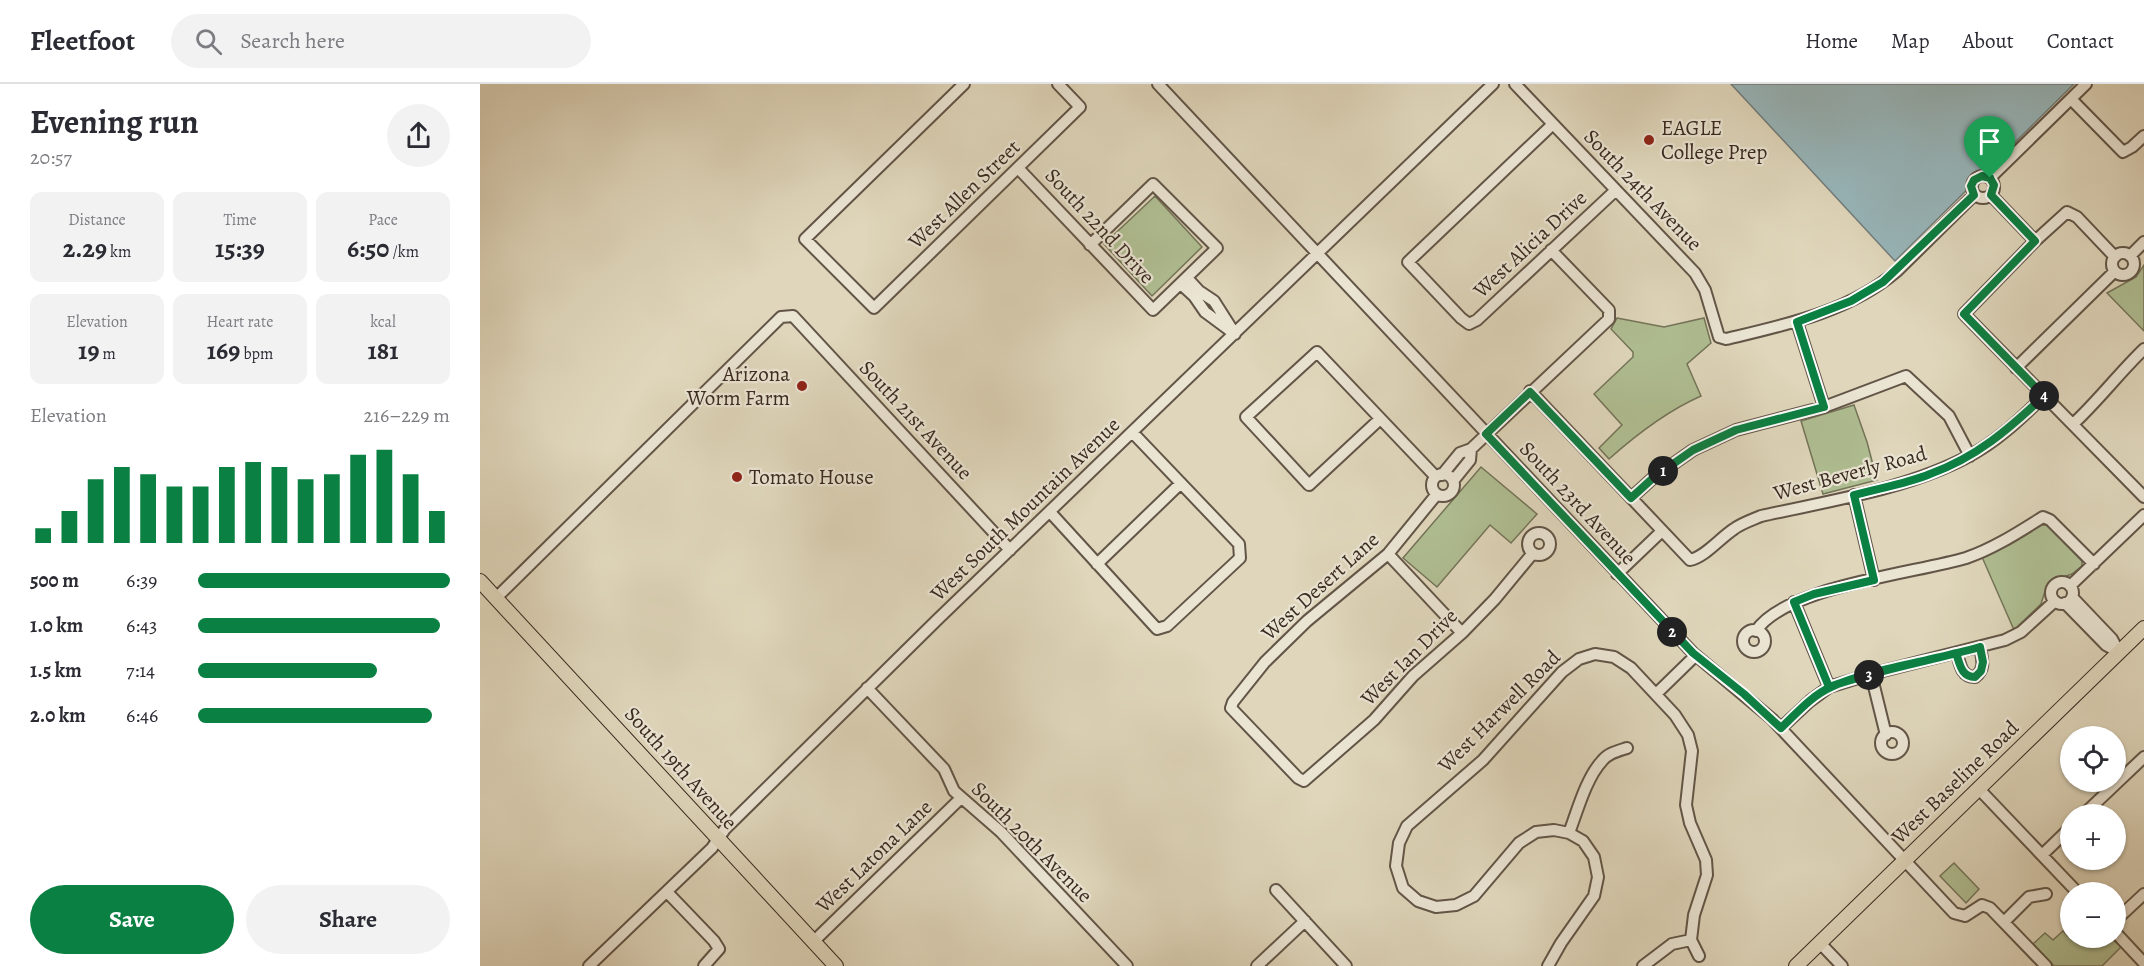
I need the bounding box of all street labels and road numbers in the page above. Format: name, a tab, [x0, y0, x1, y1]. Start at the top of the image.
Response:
street label: South 24th Avenue	[1578, 123, 1708, 257]
street label: West Allen Street	[901, 133, 1026, 255]
street label: South 22nd Drive	[1039, 162, 1161, 290]
street label: West Alicia Drive	[1466, 184, 1593, 305]
street label: South 21st Avenue	[853, 354, 979, 486]
street label: West South Mountain Avenue	[923, 411, 1126, 608]
street label: South 23rd Avenue	[1513, 435, 1643, 571]
street label: West Beverly Road	[1769, 439, 1930, 507]
street label: West Desert Lane	[1254, 526, 1385, 647]
street label: West Ian Drive	[1354, 602, 1464, 712]
street label: West Harwell Road	[1431, 643, 1567, 779]
street label: South 19th Avenue	[618, 701, 744, 835]
street label: West Baseline Road	[1885, 713, 2025, 851]
street label: South 20th Avenue	[965, 775, 1099, 909]
street label: West Latona Lane	[809, 793, 938, 919]

